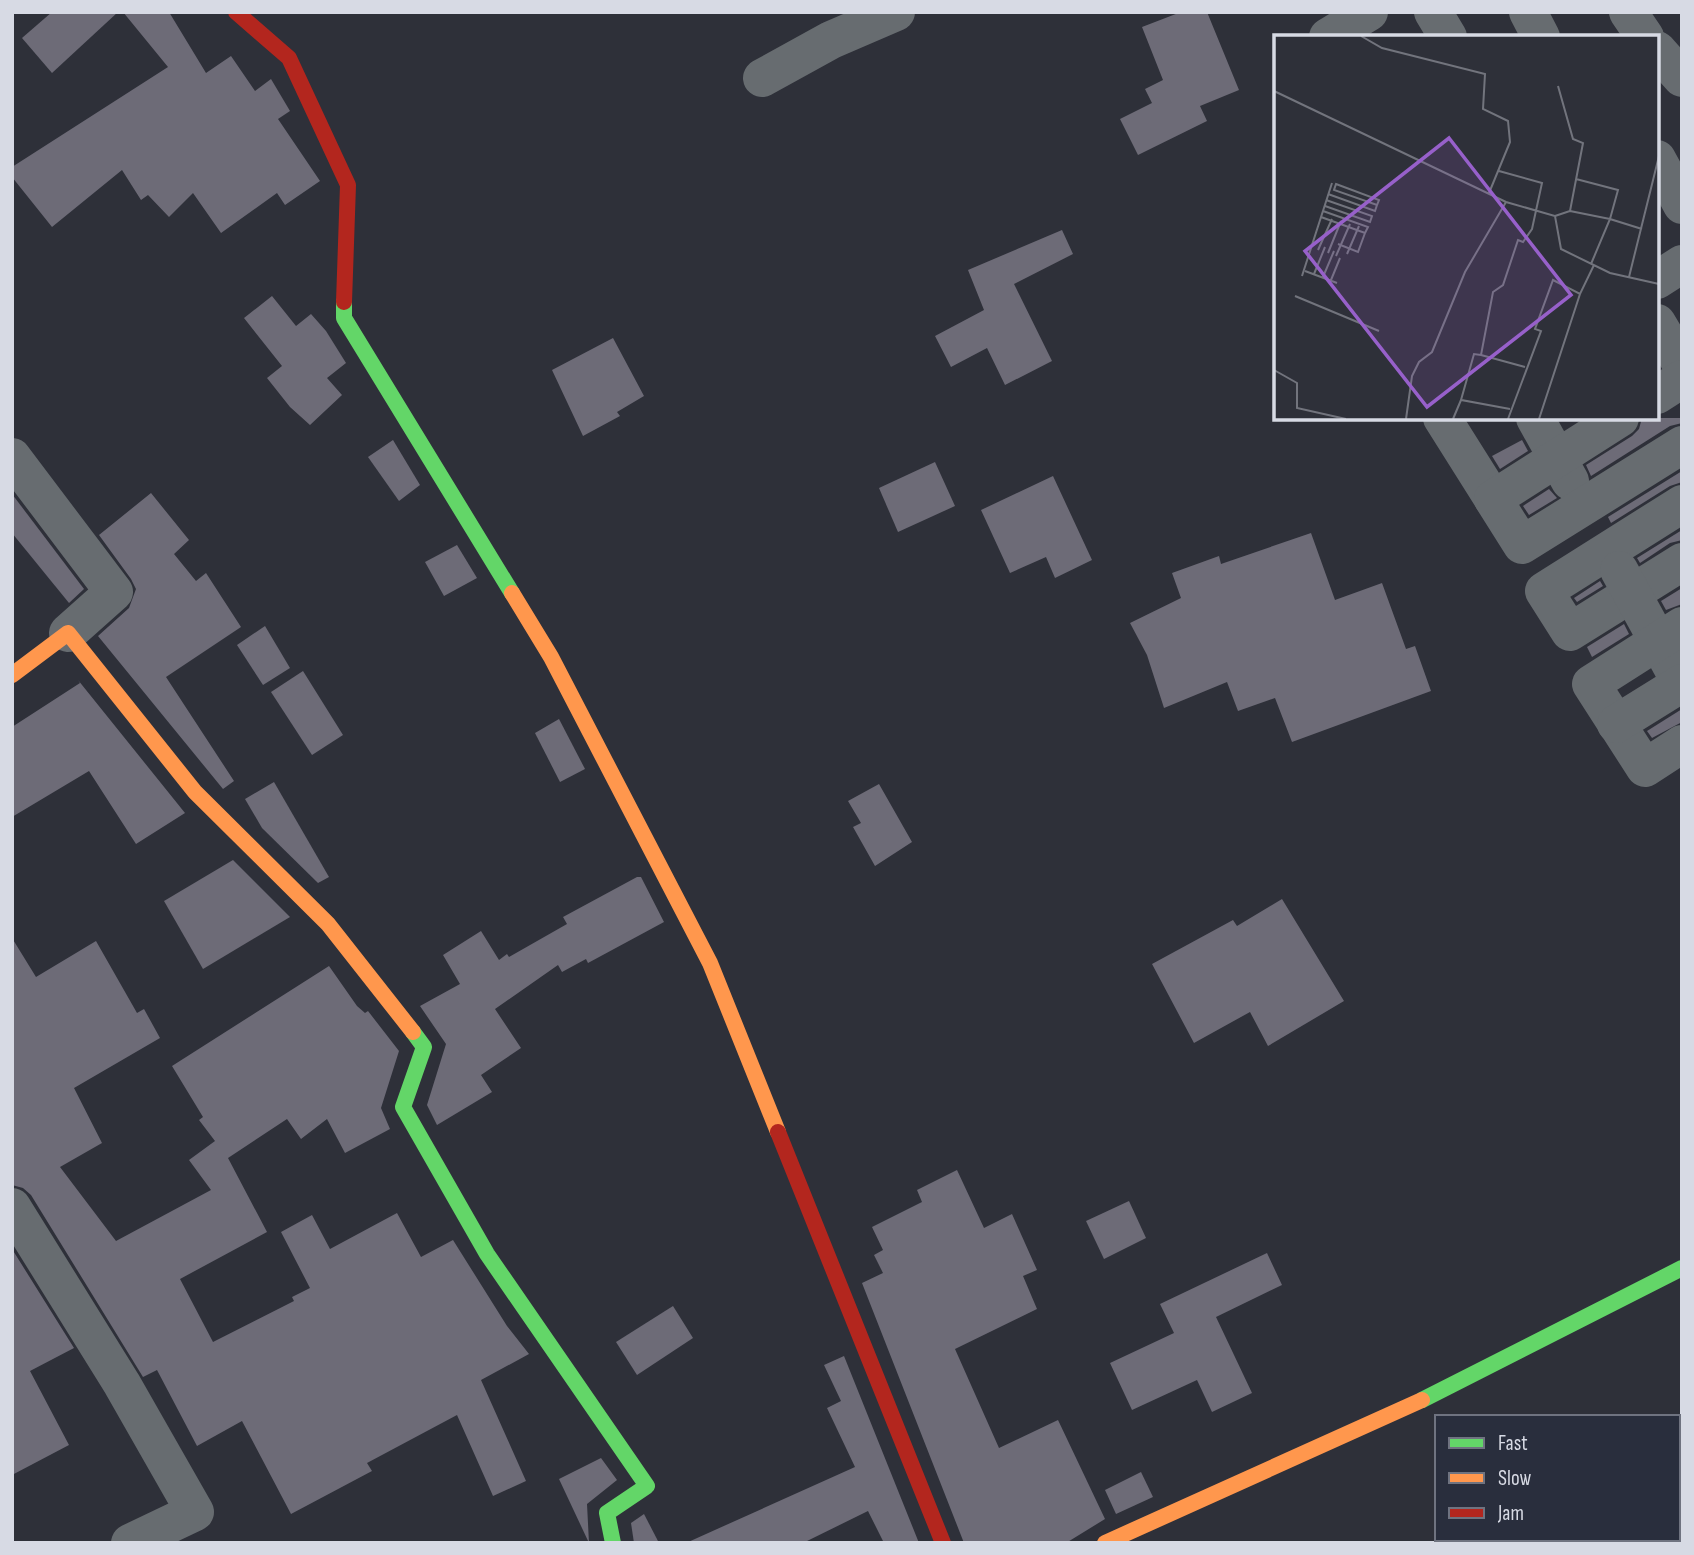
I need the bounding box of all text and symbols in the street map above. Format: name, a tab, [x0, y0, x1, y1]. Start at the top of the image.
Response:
inset map	[1274, 35, 1659, 420]
legend	[1435, 1415, 1680, 1541]
text: Fast	[1498, 1431, 1528, 1456]
text: Slow	[1498, 1466, 1532, 1491]
text: Jam	[1497, 1501, 1524, 1526]

